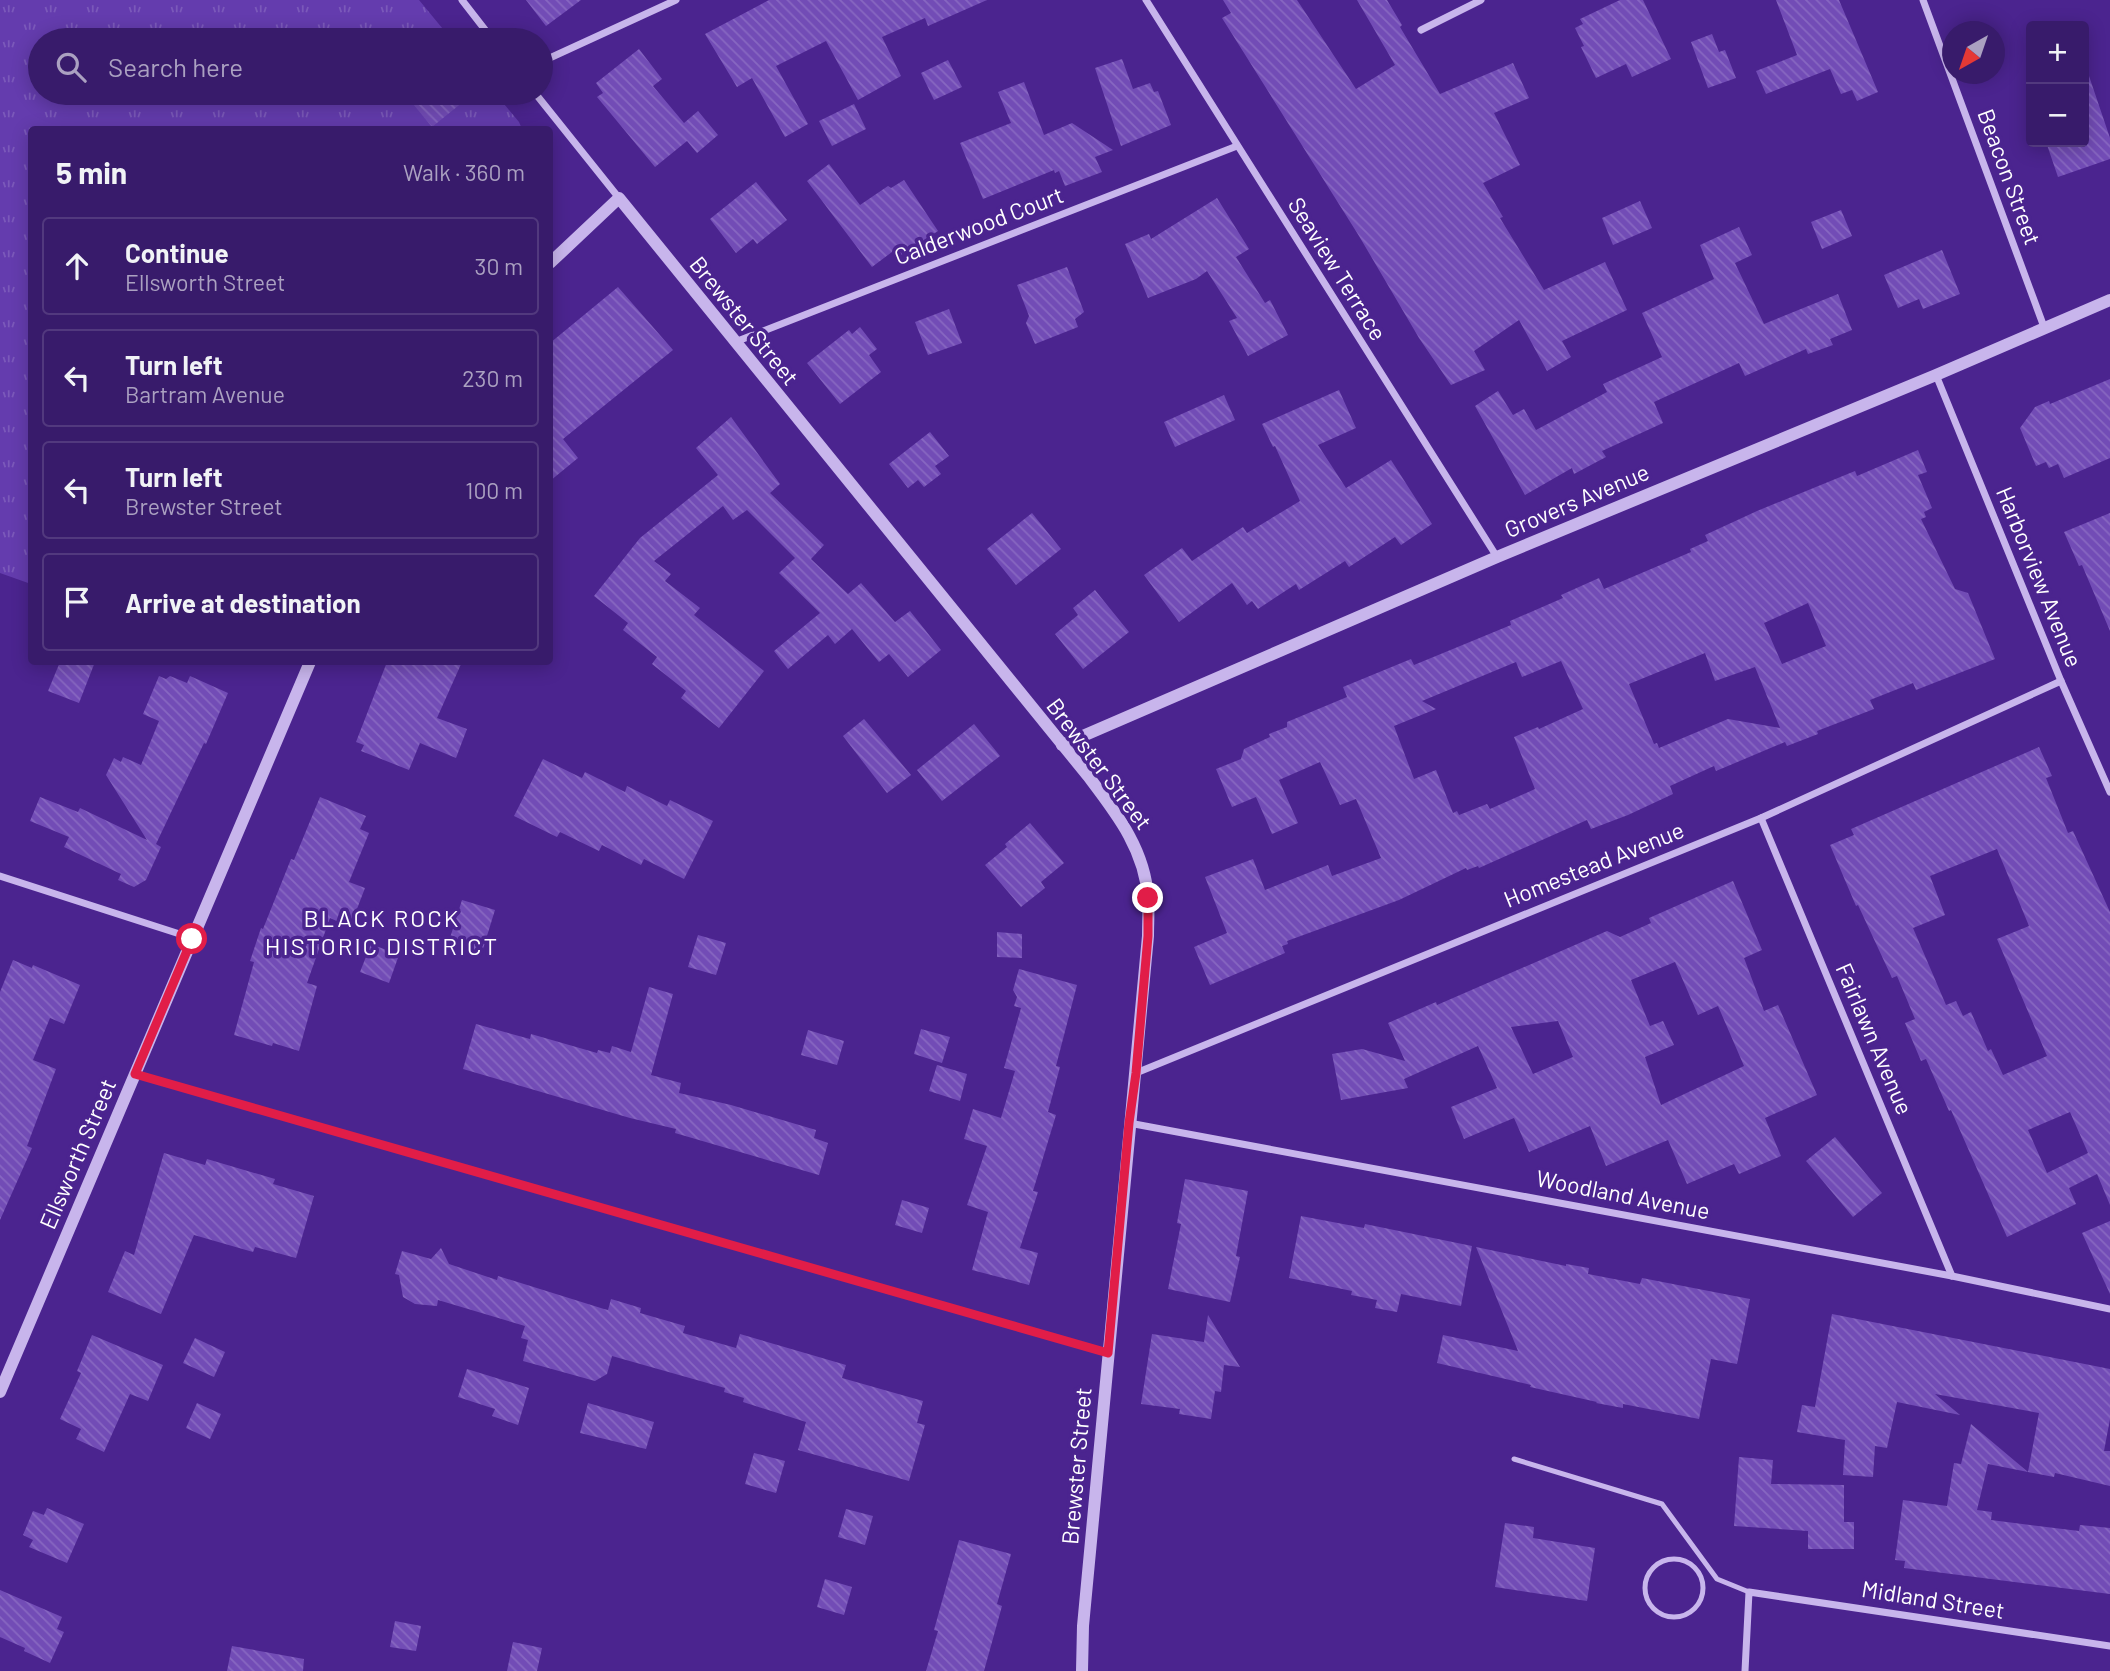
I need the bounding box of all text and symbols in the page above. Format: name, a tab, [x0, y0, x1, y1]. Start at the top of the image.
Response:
north arrow	[1942, 21, 2005, 84]
map controls	[2026, 21, 2089, 147]
button: +	[2026, 21, 2089, 84]
search box	[28, 28, 553, 105]
icon: search	[52, 48, 90, 86]
text: Search here	[108, 51, 243, 82]
button: −	[2026, 84, 2089, 147]
street label: Beacon Street	[1972, 105, 2047, 248]
text: 5 min	[56, 154, 127, 190]
text: Walk · 360 m	[403, 158, 525, 186]
street label: Calderwood Court	[890, 180, 1067, 270]
street label: Seaview Terrace	[1283, 192, 1393, 345]
text: Continue	[125, 237, 229, 268]
icon: ahead	[58, 247, 96, 285]
street label: Brewster Street	[684, 250, 805, 390]
text: 30 m	[475, 252, 523, 280]
text: Ellsworth Street	[125, 268, 285, 296]
text: Turn left	[125, 349, 223, 380]
icon: left	[58, 359, 96, 397]
text: 230 m	[462, 364, 523, 392]
text: Bartram Avenue	[125, 380, 285, 408]
street label: Grovers Avenue	[1500, 457, 1653, 543]
text: Turn left	[125, 461, 223, 492]
icon: left	[58, 471, 96, 509]
text: 100 m	[465, 476, 523, 504]
street label: Harborview Avenue	[1991, 482, 2089, 671]
text: Brewster Street	[125, 492, 283, 520]
icon: arrive	[58, 583, 96, 621]
text: Arrive at destination	[125, 587, 361, 618]
street label: Brewster Street	[1041, 692, 1158, 835]
street label: Homestead Avenue	[1500, 815, 1688, 913]
route end	[1132, 882, 1163, 913]
district label: BLACK ROCK HISTORIC DISTRICT	[265, 903, 499, 960]
route start	[176, 923, 207, 954]
street label: Fairlawn Avenue	[1830, 959, 1919, 1119]
street label: Ellsworth Street	[33, 1074, 121, 1233]
street label: Woodland Avenue	[1534, 1163, 1712, 1225]
street label: Brewster Street	[1055, 1386, 1097, 1546]
street label: Midland Street	[1860, 1574, 2007, 1624]

